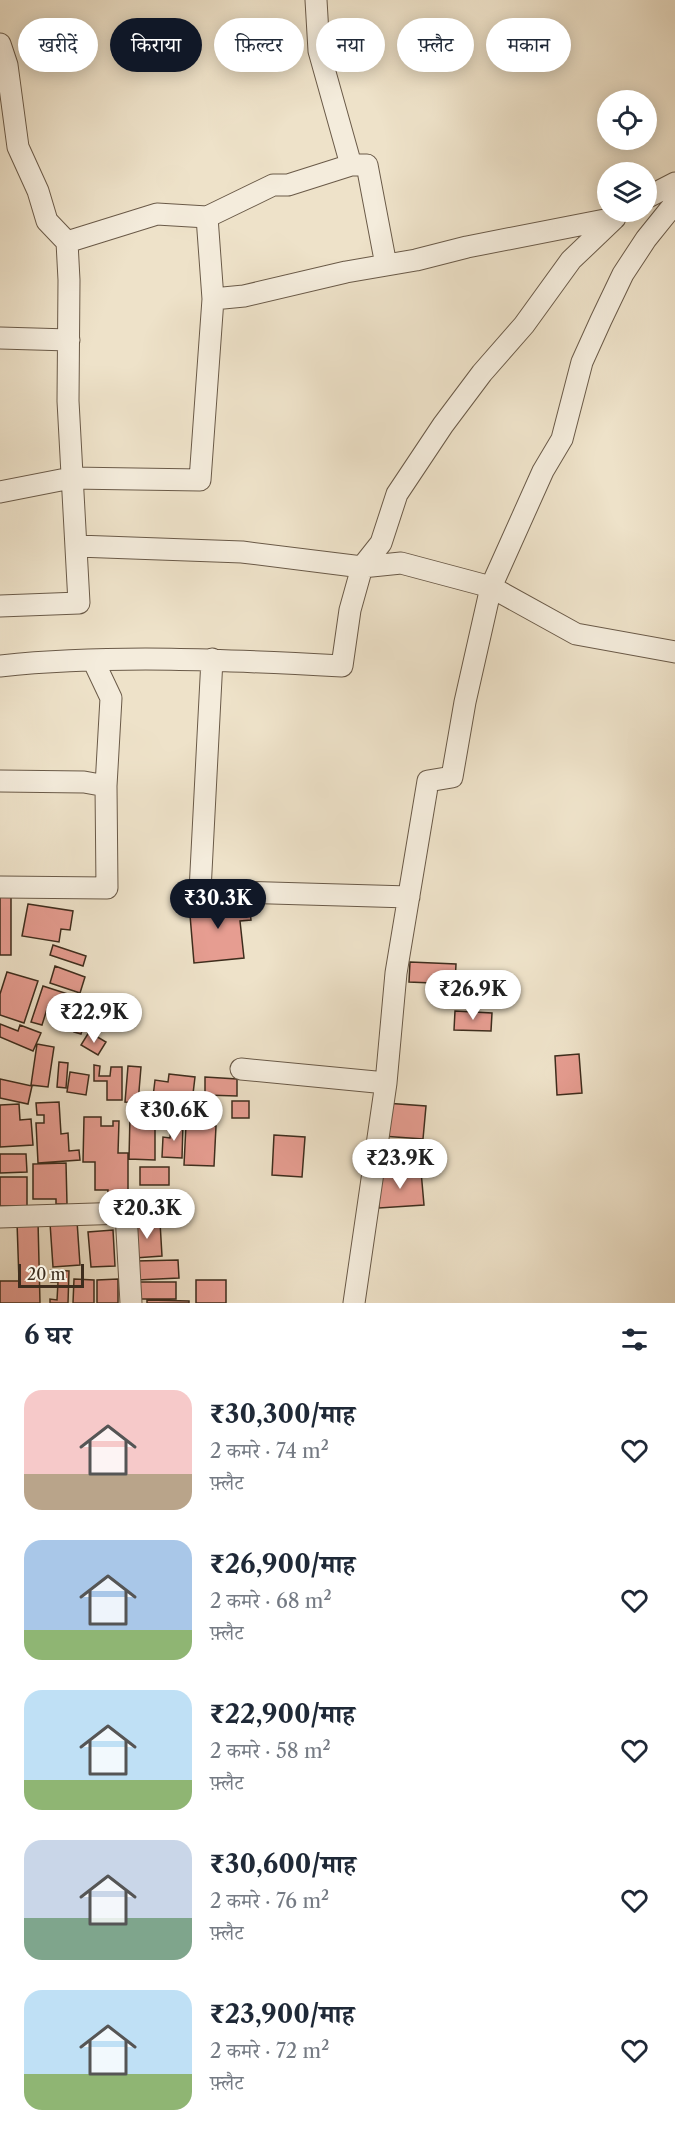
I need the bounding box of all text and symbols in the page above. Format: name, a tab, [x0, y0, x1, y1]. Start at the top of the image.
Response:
chip: खरीदें	[18, 18, 98, 72]
chip: किराया	[110, 18, 202, 72]
chip: फ़िल्टर	[214, 18, 304, 72]
chip: नया	[316, 18, 385, 72]
chip: फ़्लैट	[397, 18, 474, 72]
chip: मकान	[486, 18, 571, 72]
map controls	[597, 90, 657, 222]
button: locate	[597, 90, 657, 150]
button: layers	[597, 162, 657, 222]
pin: ₹30.3K	[169, 879, 267, 930]
text: ₹30.3K	[184, 886, 252, 910]
pin: ₹26.9K	[424, 970, 522, 1021]
text: ₹26.9K	[439, 977, 507, 1001]
pin: ₹22.9K	[45, 993, 143, 1044]
text: ₹22.9K	[60, 1000, 128, 1024]
pin: ₹30.6K	[125, 1091, 223, 1142]
text: ₹30.6K	[140, 1098, 208, 1122]
pin: ₹23.9K	[351, 1139, 449, 1190]
text: ₹23.9K	[366, 1146, 434, 1170]
pin: ₹20.3K	[98, 1189, 196, 1240]
text: ₹20.3K	[113, 1196, 181, 1220]
scale bar	[18, 1261, 84, 1288]
text: 20 m	[27, 1264, 66, 1284]
text: 6 घर	[24, 1319, 72, 1351]
icon: filters	[618, 1323, 651, 1356]
text: ₹30,300/माह	[210, 1398, 355, 1430]
icon: home	[72, 1414, 144, 1486]
icon: heart	[618, 1434, 651, 1467]
text: 2 कमरे · 74 m²	[210, 1439, 329, 1463]
text: फ़्लैट	[210, 1471, 243, 1495]
text: ₹26,900/माह	[210, 1548, 355, 1580]
icon: home	[72, 1564, 144, 1636]
icon: heart	[618, 1584, 651, 1617]
text: 2 कमरे · 68 m²	[210, 1589, 332, 1613]
text: फ़्लैट	[210, 1621, 243, 1645]
text: ₹22,900/माह	[210, 1698, 355, 1730]
icon: home	[72, 1714, 144, 1786]
icon: heart	[618, 1734, 651, 1767]
text: 2 कमरे · 58 m²	[210, 1739, 331, 1763]
text: फ़्लैट	[210, 1771, 243, 1795]
text: ₹30,600/माह	[210, 1848, 356, 1880]
icon: home	[72, 1864, 144, 1936]
icon: heart	[618, 1884, 651, 1917]
text: 2 कमरे · 76 m²	[210, 1889, 329, 1913]
text: फ़्लैट	[210, 1921, 243, 1945]
text: ₹23,900/माह	[210, 1998, 354, 2030]
icon: home	[72, 2014, 144, 2086]
icon: heart	[618, 2034, 651, 2067]
text: 2 कमरे · 72 m²	[210, 2039, 329, 2063]
text: फ़्लैट	[210, 2071, 243, 2095]

